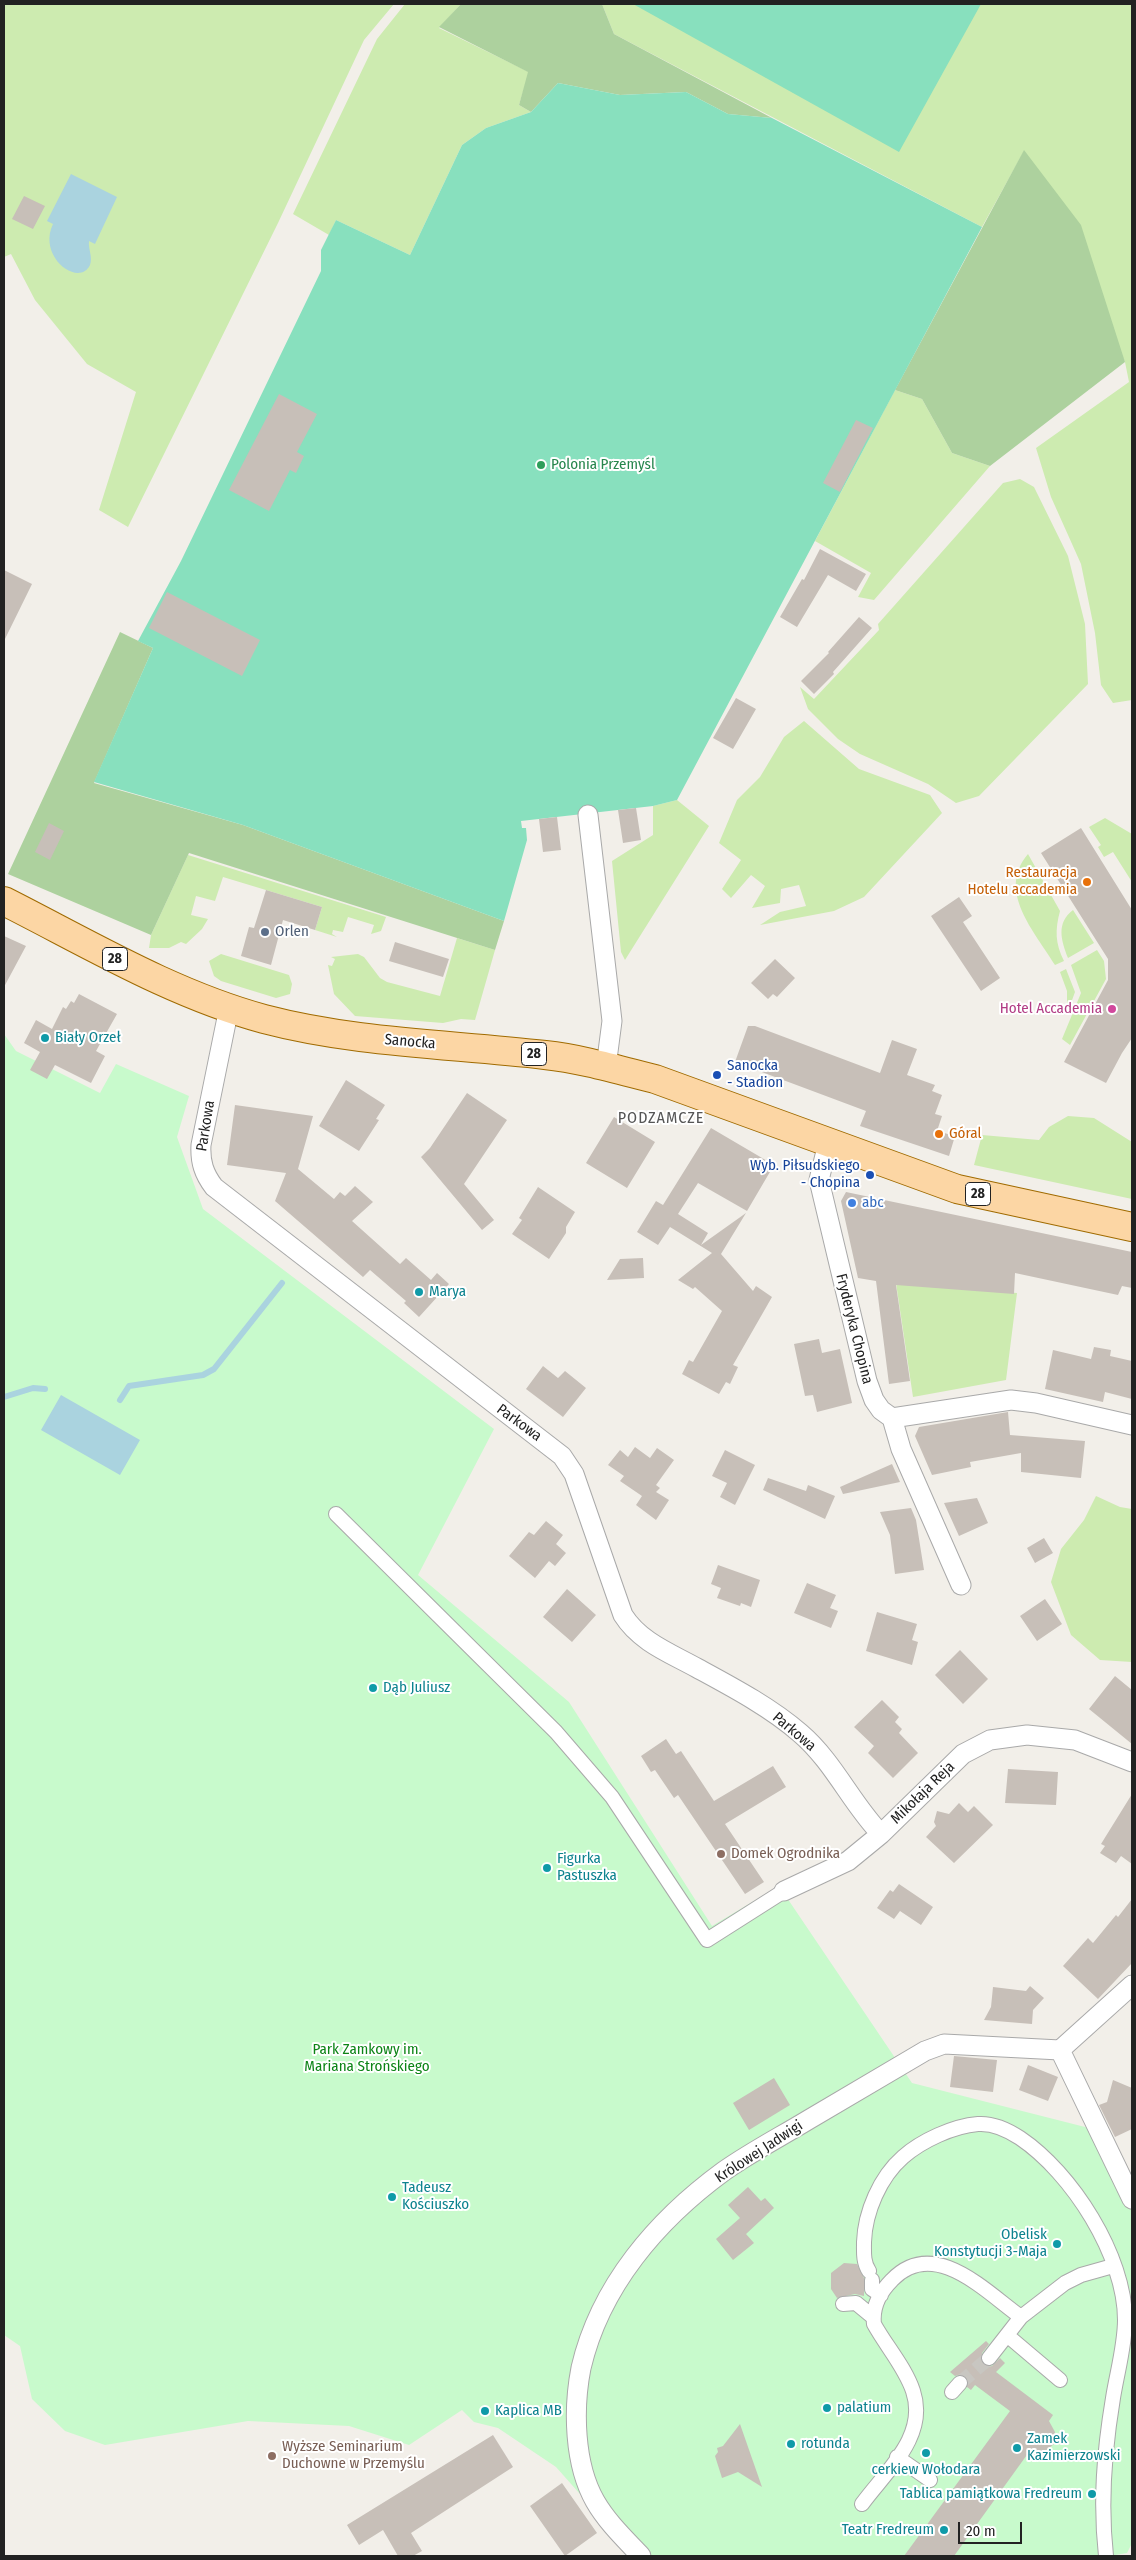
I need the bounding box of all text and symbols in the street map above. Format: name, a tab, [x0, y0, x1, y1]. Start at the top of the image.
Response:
place label: Polonia Przemyśl	[551, 456, 655, 474]
marker: Polonia Przemyśl	[535, 459, 547, 471]
place label: Restauracja Hotelu accademia	[967, 864, 1077, 899]
marker: Restauracja Hotelu accademia	[1081, 876, 1093, 888]
place label: Orlen	[275, 923, 309, 941]
marker: Orlen	[259, 926, 271, 938]
road number: 28	[102, 948, 128, 971]
place label: Hotel Accademia	[1000, 1000, 1102, 1018]
marker: Hotel Accademia	[1106, 1003, 1118, 1015]
place label: Biały Orzeł	[55, 1029, 121, 1047]
street label: Sanocka	[384, 1031, 436, 1053]
marker: Biały Orzeł	[39, 1032, 51, 1044]
road number: 28	[522, 1042, 546, 1066]
place label: Sanocka - Stadion	[727, 1057, 783, 1092]
marker: Sanocka - Stadion	[711, 1069, 723, 1081]
street label: Parkowa	[193, 1099, 219, 1153]
district label: PODZAMCZE	[617, 1109, 705, 1129]
place label: Góral	[949, 1125, 981, 1143]
marker: Góral	[933, 1128, 945, 1140]
place label: Wyb. Piłsudskiego - Chopina	[750, 1157, 860, 1192]
marker: Wyb. Piłsudskiego - Chopina	[864, 1169, 876, 1181]
road number: 28	[966, 1182, 990, 1206]
place label: abc	[862, 1194, 884, 1212]
marker: abc	[846, 1197, 858, 1209]
street label: Fryderyka Chopina	[832, 1272, 876, 1386]
place label: Marya	[429, 1283, 466, 1301]
marker: Marya	[413, 1286, 425, 1298]
street label: Parkowa	[493, 1401, 545, 1445]
place label: Dąb Juliusz	[383, 1679, 450, 1697]
marker: Dąb Juliusz	[367, 1682, 379, 1694]
street label: Parkowa	[769, 1709, 819, 1755]
street label: Mikołaja Reja	[887, 1758, 959, 1828]
place label: Domek Ogrodnika	[731, 1845, 840, 1863]
marker: Domek Ogrodnika	[715, 1848, 727, 1860]
place label: Figurka Pastuszka	[557, 1850, 617, 1885]
marker: Figurka Pastuszka	[541, 1862, 553, 1874]
park label: Park Zamkowy im. Mariana Strońskiego	[304, 2041, 430, 2076]
street label: Królowej Jadwigi	[712, 2117, 806, 2187]
place label: Tadeusz Kościuszko	[402, 2179, 469, 2214]
marker: Tadeusz Kościuszko	[386, 2191, 398, 2203]
place label: Obelisk Konstytucji 3-Maja	[934, 2226, 1047, 2261]
marker: Obelisk Konstytucji 3-Maja	[1051, 2238, 1063, 2250]
place label: palatium	[837, 2399, 891, 2417]
place label: Kaplica MB	[495, 2402, 562, 2420]
marker: palatium	[821, 2402, 833, 2414]
marker: Kaplica MB	[479, 2405, 491, 2417]
place label: Zamek Kazimierzowski	[1027, 2430, 1120, 2465]
place label: rotunda	[801, 2435, 850, 2453]
place label: Wyższe Seminarium Duchowne w Przemyślu	[282, 2438, 425, 2473]
marker: rotunda	[785, 2438, 797, 2450]
marker: Zamek Kazimierzowski	[1011, 2442, 1023, 2454]
marker: cerkiew Wołodara	[920, 2447, 932, 2459]
marker: Wyższe Seminarium Duchowne w Przemyślu	[266, 2450, 278, 2462]
place label: cerkiew Wołodara	[872, 2461, 980, 2479]
place label: Tablica pamiątkowa Fredreum	[900, 2485, 1082, 2503]
marker: Tablica pamiątkowa Fredreum	[1086, 2488, 1098, 2500]
scale bar	[961, 2512, 1025, 2544]
place label: Teatr Fredreum	[842, 2521, 934, 2539]
text: 20 m	[966, 2522, 996, 2540]
marker: Teatr Fredreum	[938, 2524, 950, 2536]

